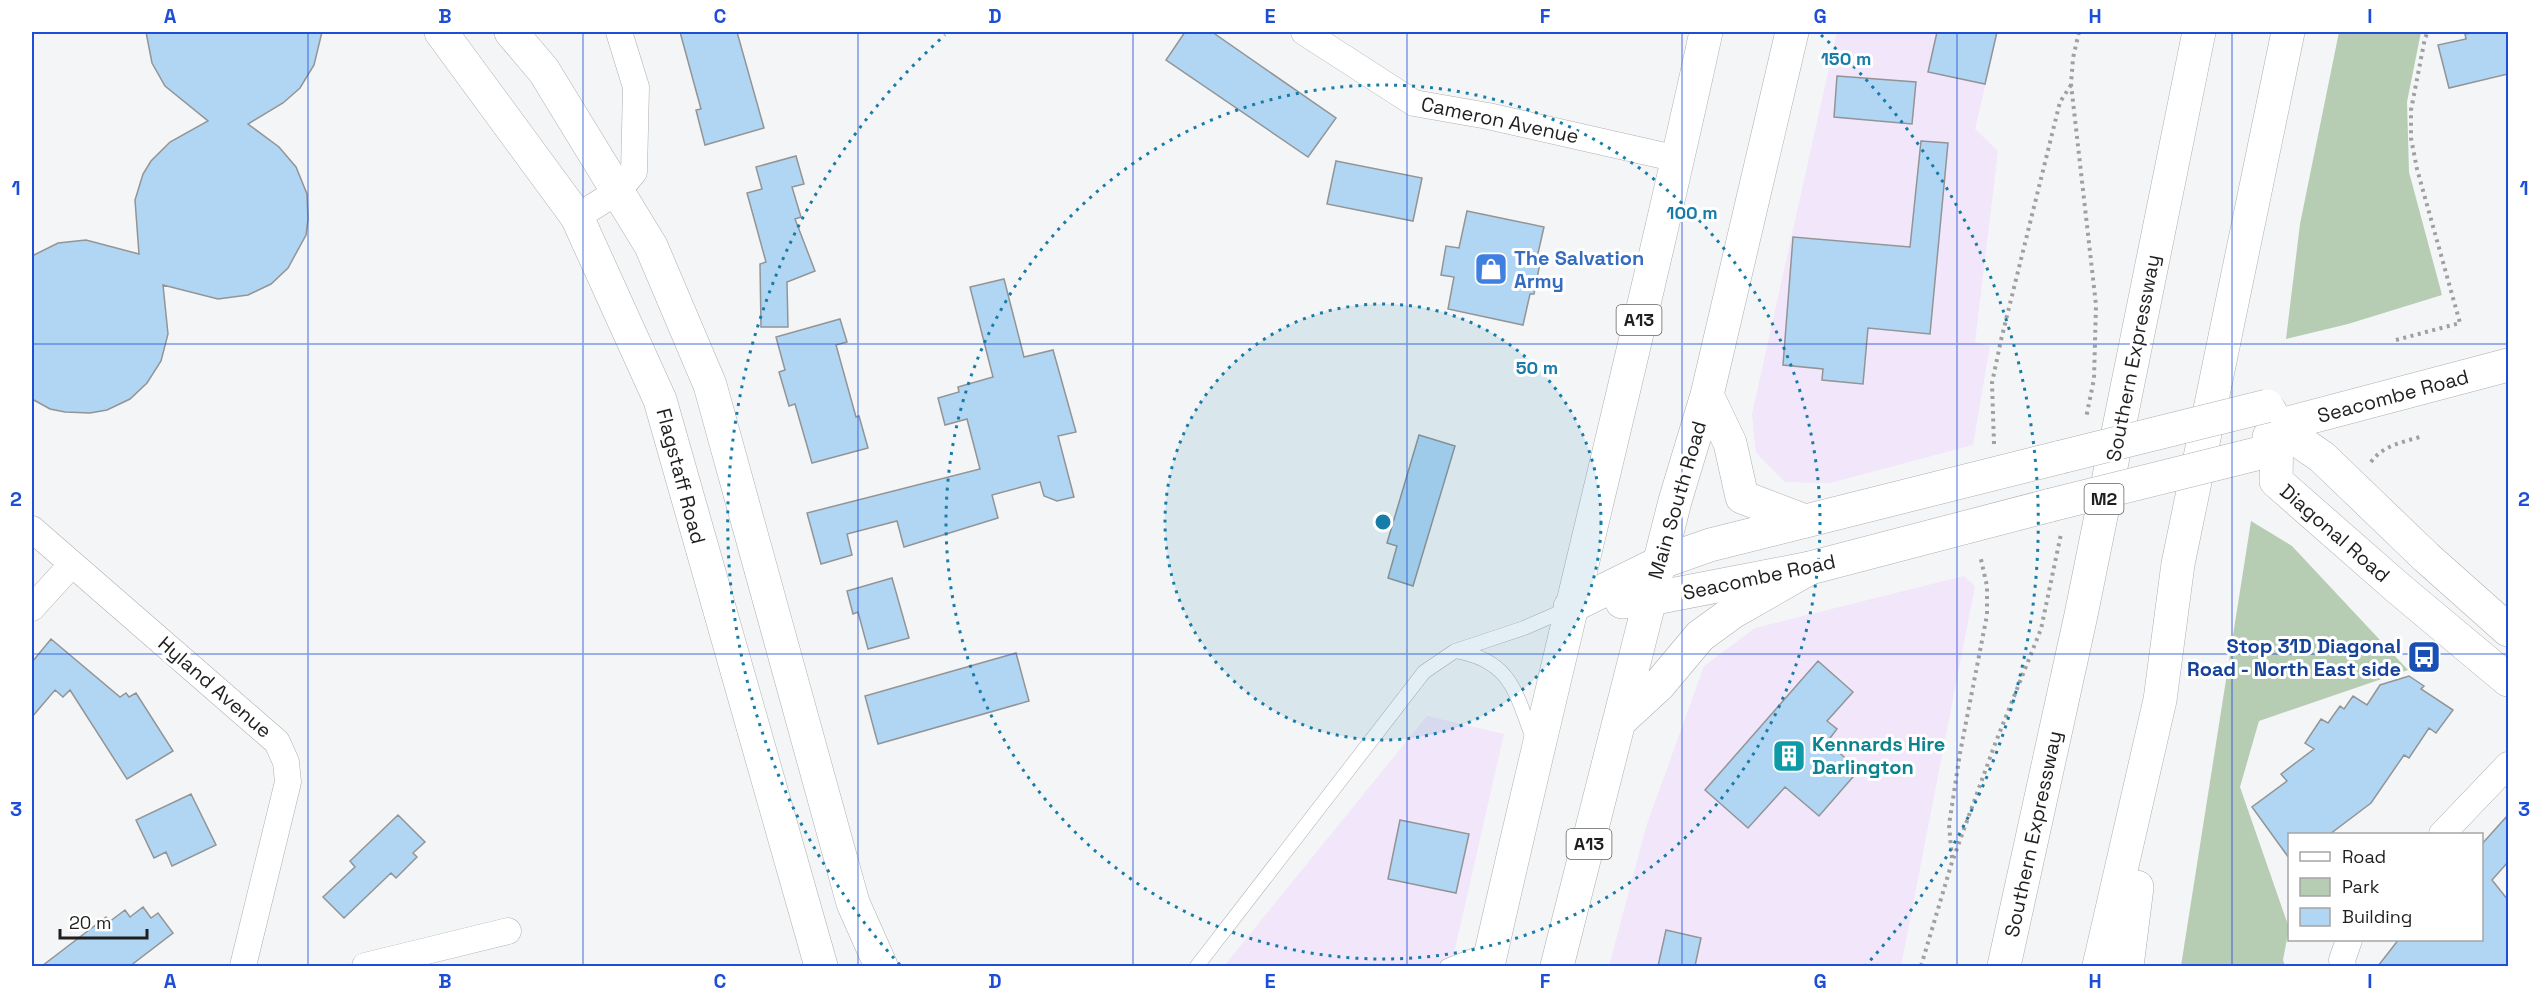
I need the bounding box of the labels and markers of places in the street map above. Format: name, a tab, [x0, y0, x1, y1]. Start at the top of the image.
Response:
place label: The Salvation Army	[1514, 245, 1644, 294]
shop icon: The Salvation Army	[1473, 251, 1509, 287]
centre of rings	[1373, 512, 1393, 532]
place label: Stop 31D Diagonal Road - North East side	[2187, 633, 2401, 682]
bus stop icon: Stop 31D Diagonal Road - North East side	[2406, 639, 2442, 675]
place label: Kennards Hire Darlington	[1812, 731, 1945, 780]
building icon: Kennards Hire Darlington	[1771, 738, 1807, 774]

